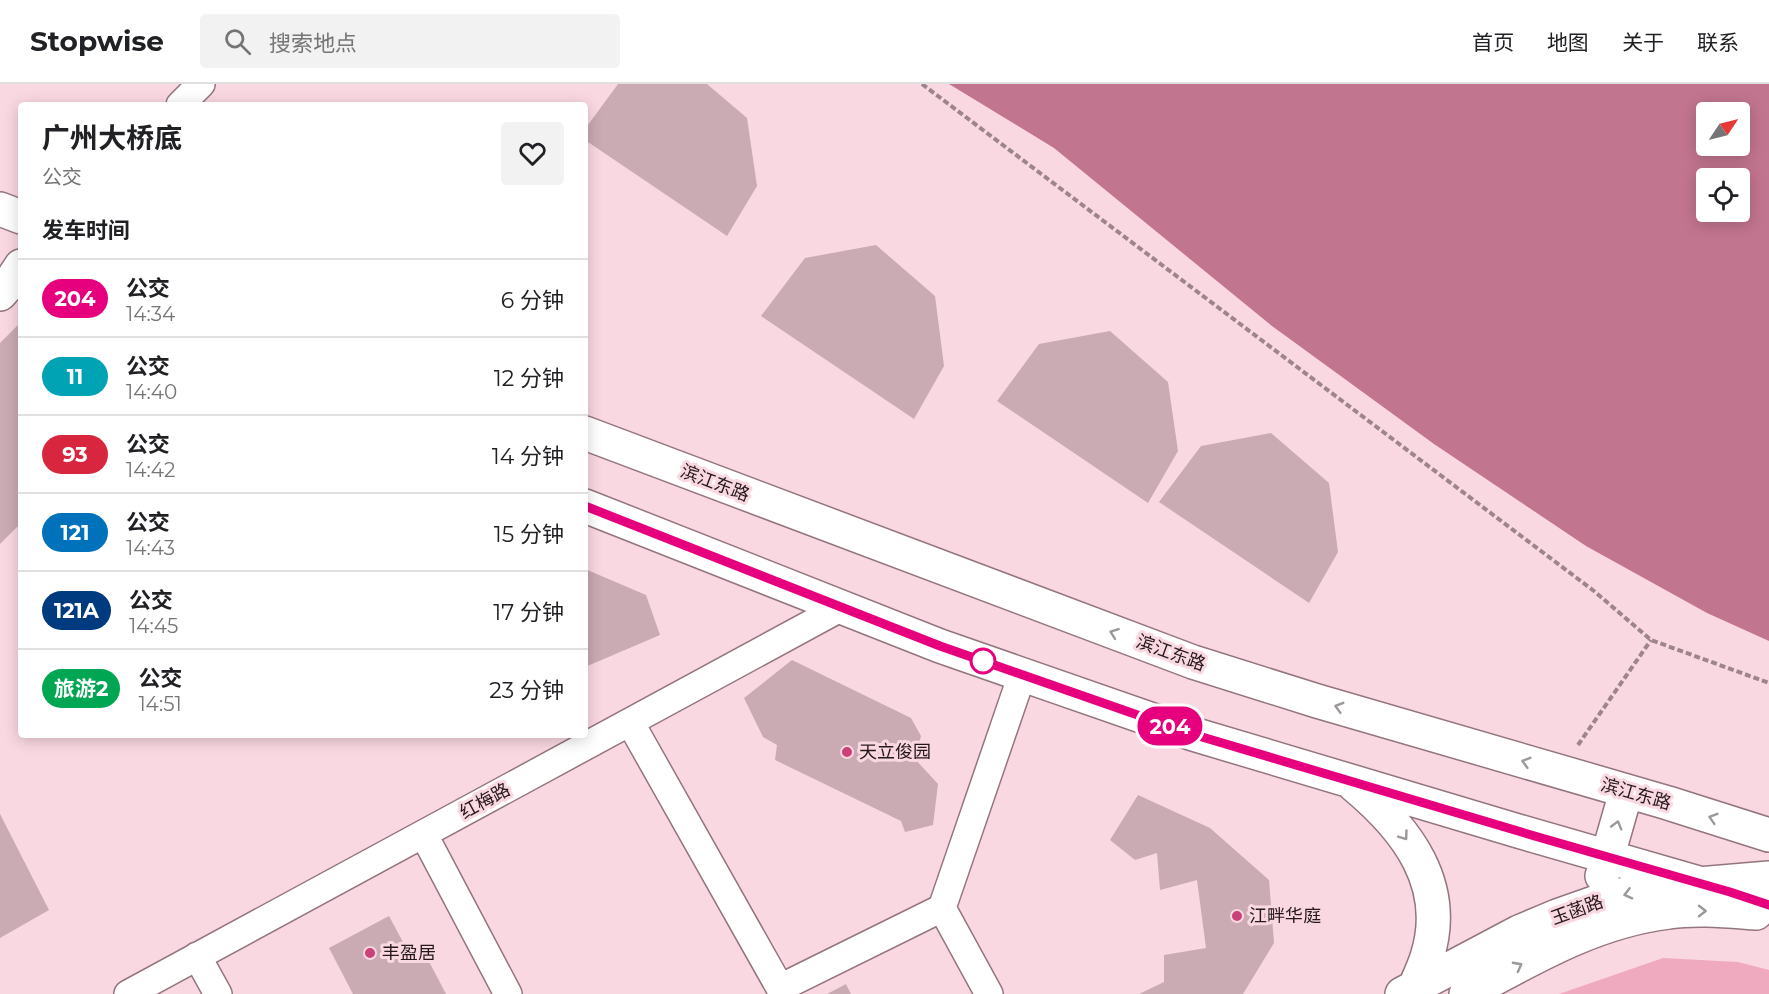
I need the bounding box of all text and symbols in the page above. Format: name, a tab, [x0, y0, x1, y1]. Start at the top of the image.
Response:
search box	[200, 14, 620, 68]
text: Stopwise	[30, 24, 164, 58]
icon: search	[221, 25, 254, 58]
text: 搜索地点	[269, 30, 357, 57]
text: 首页	[1472, 30, 1514, 55]
text: 地图	[1547, 30, 1589, 55]
text: 关于	[1622, 30, 1664, 55]
text: 联系	[1697, 30, 1739, 55]
north arrow	[1696, 102, 1750, 156]
map controls	[1696, 102, 1750, 222]
text: 广州大桥底	[42, 121, 182, 155]
button: heart	[501, 122, 564, 185]
text: 公交	[42, 165, 82, 189]
button: locate	[1696, 168, 1750, 222]
text: 发车时间	[42, 217, 130, 244]
text: 公交	[126, 275, 170, 302]
text: 204	[54, 286, 96, 311]
text: 6 分钟	[501, 287, 564, 314]
text: 14:34	[126, 302, 175, 326]
text: 公交	[126, 353, 170, 380]
text: 11	[67, 364, 83, 389]
text: 12 分钟	[494, 365, 564, 392]
text: 14:40	[126, 380, 177, 404]
text: 公交	[126, 431, 170, 458]
text: 93	[62, 442, 88, 467]
text: 14 分钟	[492, 443, 564, 470]
text: 14:42	[126, 458, 175, 482]
street label: 滨江东路	[677, 460, 753, 506]
text: 公交	[126, 509, 170, 536]
text: 121	[61, 520, 89, 545]
text: 15 分钟	[494, 521, 564, 548]
text: 14:43	[126, 536, 175, 560]
text: 公交	[129, 587, 173, 614]
text: 121A	[54, 598, 99, 623]
text: 17 分钟	[493, 599, 564, 626]
text: 14:45	[129, 614, 178, 638]
one-way arrow	[1109, 627, 1120, 640]
street label: 滨江东路	[1133, 630, 1209, 676]
unlabelled marker	[970, 648, 996, 674]
text: 公交	[138, 665, 182, 692]
text: 旅游2	[54, 676, 108, 701]
text: 23 分钟	[489, 677, 564, 704]
text: 14:51	[138, 692, 182, 716]
one-way arrow	[1334, 702, 1345, 714]
line badge: 204	[1136, 706, 1204, 746]
text: 204	[1149, 714, 1191, 739]
place label: 天立俊园	[859, 741, 931, 763]
marker: 天立俊园	[840, 745, 854, 759]
one-way arrow	[1521, 757, 1532, 769]
street label: 滨江东路	[1598, 774, 1674, 814]
street label: 红梅路	[456, 778, 514, 824]
one-way arrow	[1708, 812, 1719, 825]
one-way arrow	[1610, 820, 1622, 830]
one-way arrow	[1397, 830, 1408, 841]
one-way arrow	[1623, 886, 1633, 899]
street label: 玉菡路	[1548, 890, 1606, 930]
place label: 江畔华庭	[1249, 905, 1321, 927]
one-way arrow	[1697, 905, 1706, 917]
marker: 江畔华庭	[1230, 909, 1244, 923]
place label: 丰盈居	[382, 942, 436, 964]
marker: 丰盈居	[363, 946, 377, 960]
one-way arrow	[1511, 962, 1522, 973]

